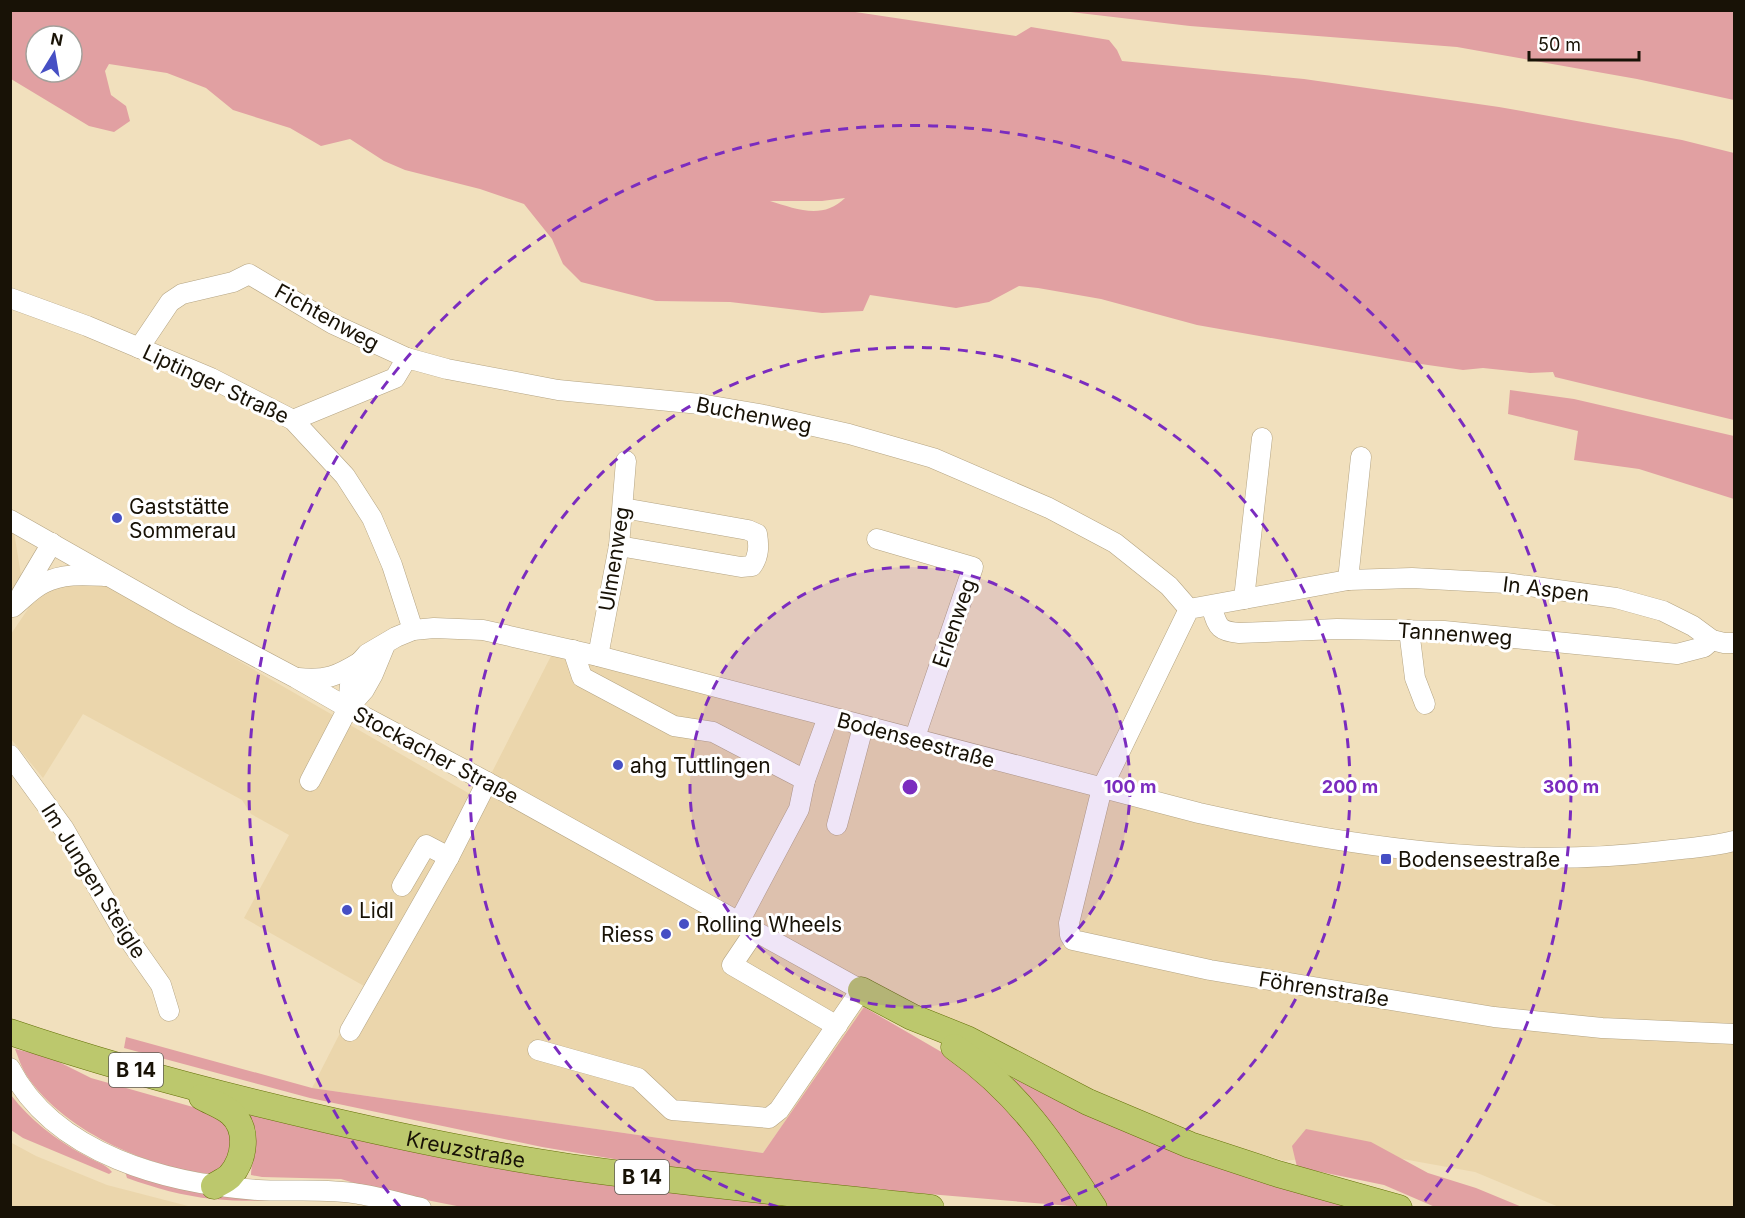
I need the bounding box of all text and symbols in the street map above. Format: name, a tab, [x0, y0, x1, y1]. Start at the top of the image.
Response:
north arrow	[24, 24, 84, 84]
scale bar	[1529, 24, 1638, 62]
text: N	[49, 28, 65, 50]
text: 50 m	[1538, 34, 1581, 55]
street label: Fichtenweg	[271, 278, 383, 356]
street label: Liptinger Straße	[139, 339, 293, 429]
street label: Buchenweg	[694, 392, 814, 438]
place label: Gaststätte Sommerau	[129, 494, 236, 543]
street label: Ulmenweg	[593, 505, 635, 613]
marker: Gaststätte Sommerau	[110, 511, 124, 525]
street label: In Aspen	[1501, 571, 1591, 607]
street label: Erlenweg	[927, 575, 981, 671]
street label: Tannenweg	[1397, 618, 1513, 650]
street label: Stockacher Straße	[349, 701, 523, 809]
street label: Bodenseestraße	[834, 707, 998, 773]
place label: ahg Tuttlingen	[630, 753, 771, 778]
marker: ahg Tuttlingen	[611, 758, 625, 772]
text: 100 m	[1104, 776, 1156, 797]
text: 200 m	[1322, 776, 1378, 797]
text: 300 m	[1543, 776, 1599, 797]
centre of rings	[900, 777, 920, 797]
street label: Im Jungen Steigle	[36, 799, 152, 963]
place label: Bodenseestraße	[1398, 847, 1560, 872]
marker: Bodenseestraße	[1379, 852, 1393, 866]
place label: Lidl	[359, 898, 394, 923]
marker: Lidl	[340, 903, 354, 917]
place label: Rolling Wheels	[696, 912, 842, 937]
marker: Rolling Wheels	[677, 917, 691, 931]
place label: Riess	[601, 922, 654, 947]
marker: Riess	[659, 927, 673, 941]
street label: Föhrenstraße	[1257, 966, 1391, 1012]
road number: B 14	[109, 1053, 163, 1087]
street label: Kreuzstraße	[404, 1125, 527, 1172]
road number: B 14	[615, 1160, 669, 1194]

